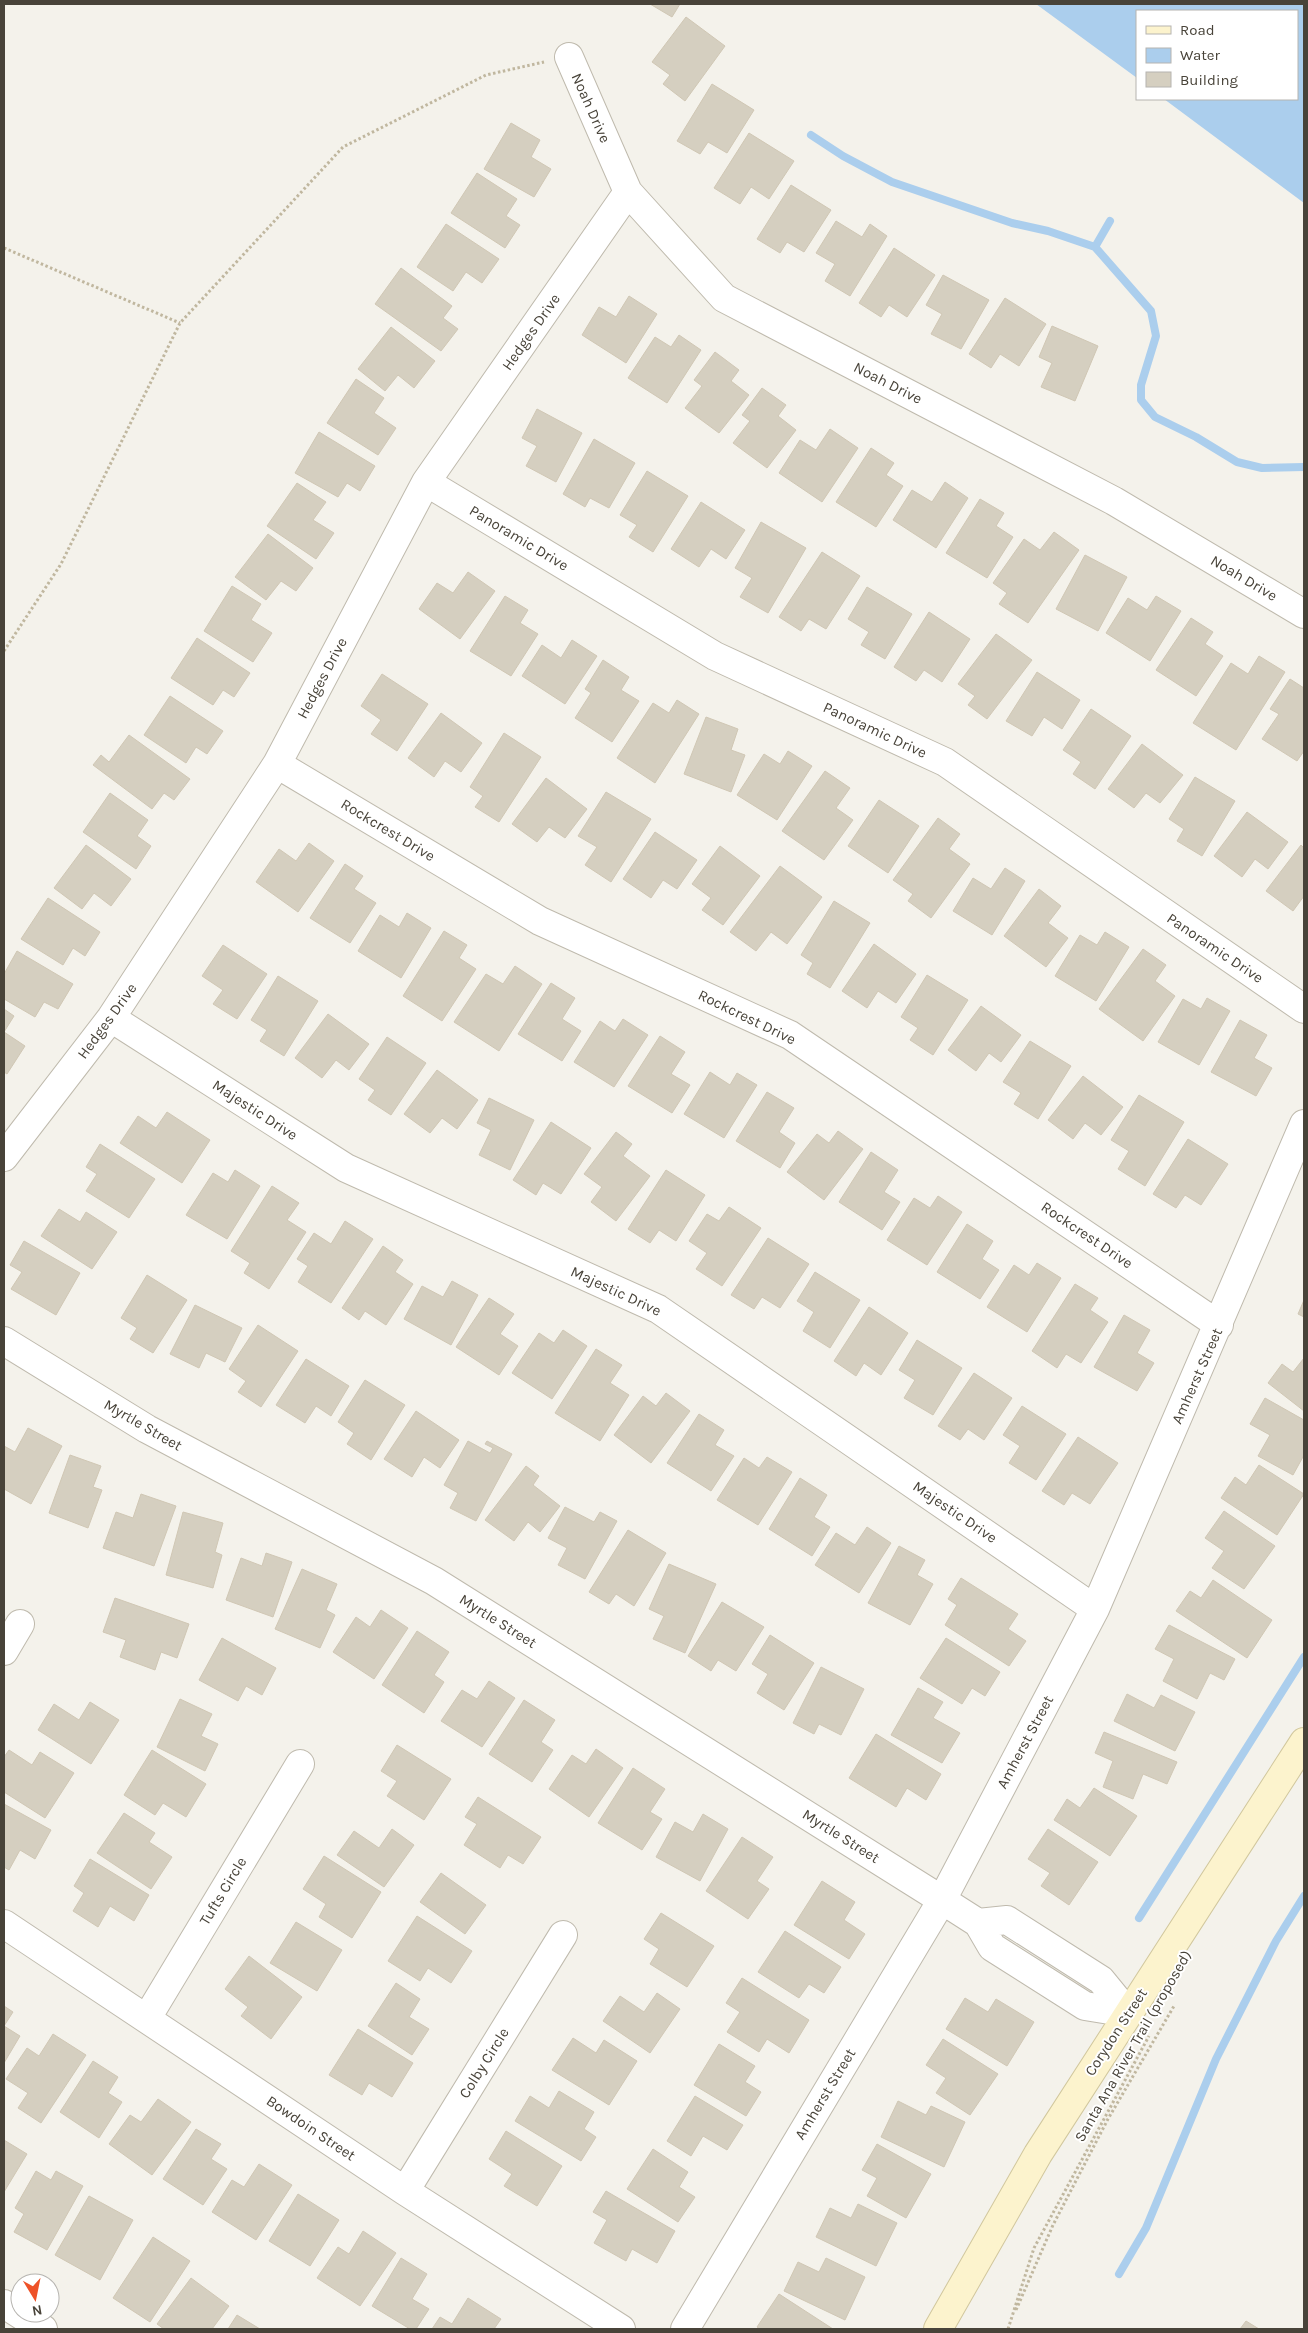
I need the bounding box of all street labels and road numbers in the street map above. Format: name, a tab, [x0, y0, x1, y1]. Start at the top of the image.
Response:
street label: Noah Drive	[568, 70, 614, 146]
street label: Hedges Drive	[498, 290, 564, 374]
street label: Noah Drive	[851, 358, 925, 408]
street label: Panoramic Drive	[466, 501, 572, 575]
street label: Noah Drive	[1207, 551, 1281, 605]
street label: Hedges Drive	[293, 634, 351, 722]
street label: Panoramic Drive	[820, 698, 930, 762]
street label: Rockcrest Drive	[338, 795, 438, 865]
street label: Panoramic Drive	[1163, 909, 1267, 987]
street label: Hedges Drive	[73, 980, 141, 1062]
street label: Rockcrest Drive	[695, 986, 799, 1048]
street label: Majestic Drive	[209, 1076, 301, 1144]
street label: Rockcrest Drive	[1038, 1198, 1136, 1272]
street label: Majestic Drive	[568, 1262, 664, 1320]
street label: Amherst Street	[1168, 1325, 1226, 1427]
street label: Myrtle Street	[101, 1395, 186, 1455]
street label: Majestic Drive	[909, 1477, 1001, 1547]
street label: Myrtle Street	[456, 1590, 540, 1652]
street label: Amherst Street	[993, 1692, 1057, 1792]
street label: Myrtle Street	[799, 1805, 883, 1867]
street label: Tufts Circle	[196, 1854, 250, 1928]
street label: Santa Ana River Trail (proposed)	[1071, 1947, 1195, 2145]
street label: Corydon Street	[1081, 1985, 1151, 2079]
street label: Colby Circle	[455, 2024, 513, 2102]
street label: Amherst Street	[791, 2045, 859, 2143]
street label: Bowdoin Street	[263, 2092, 359, 2165]

